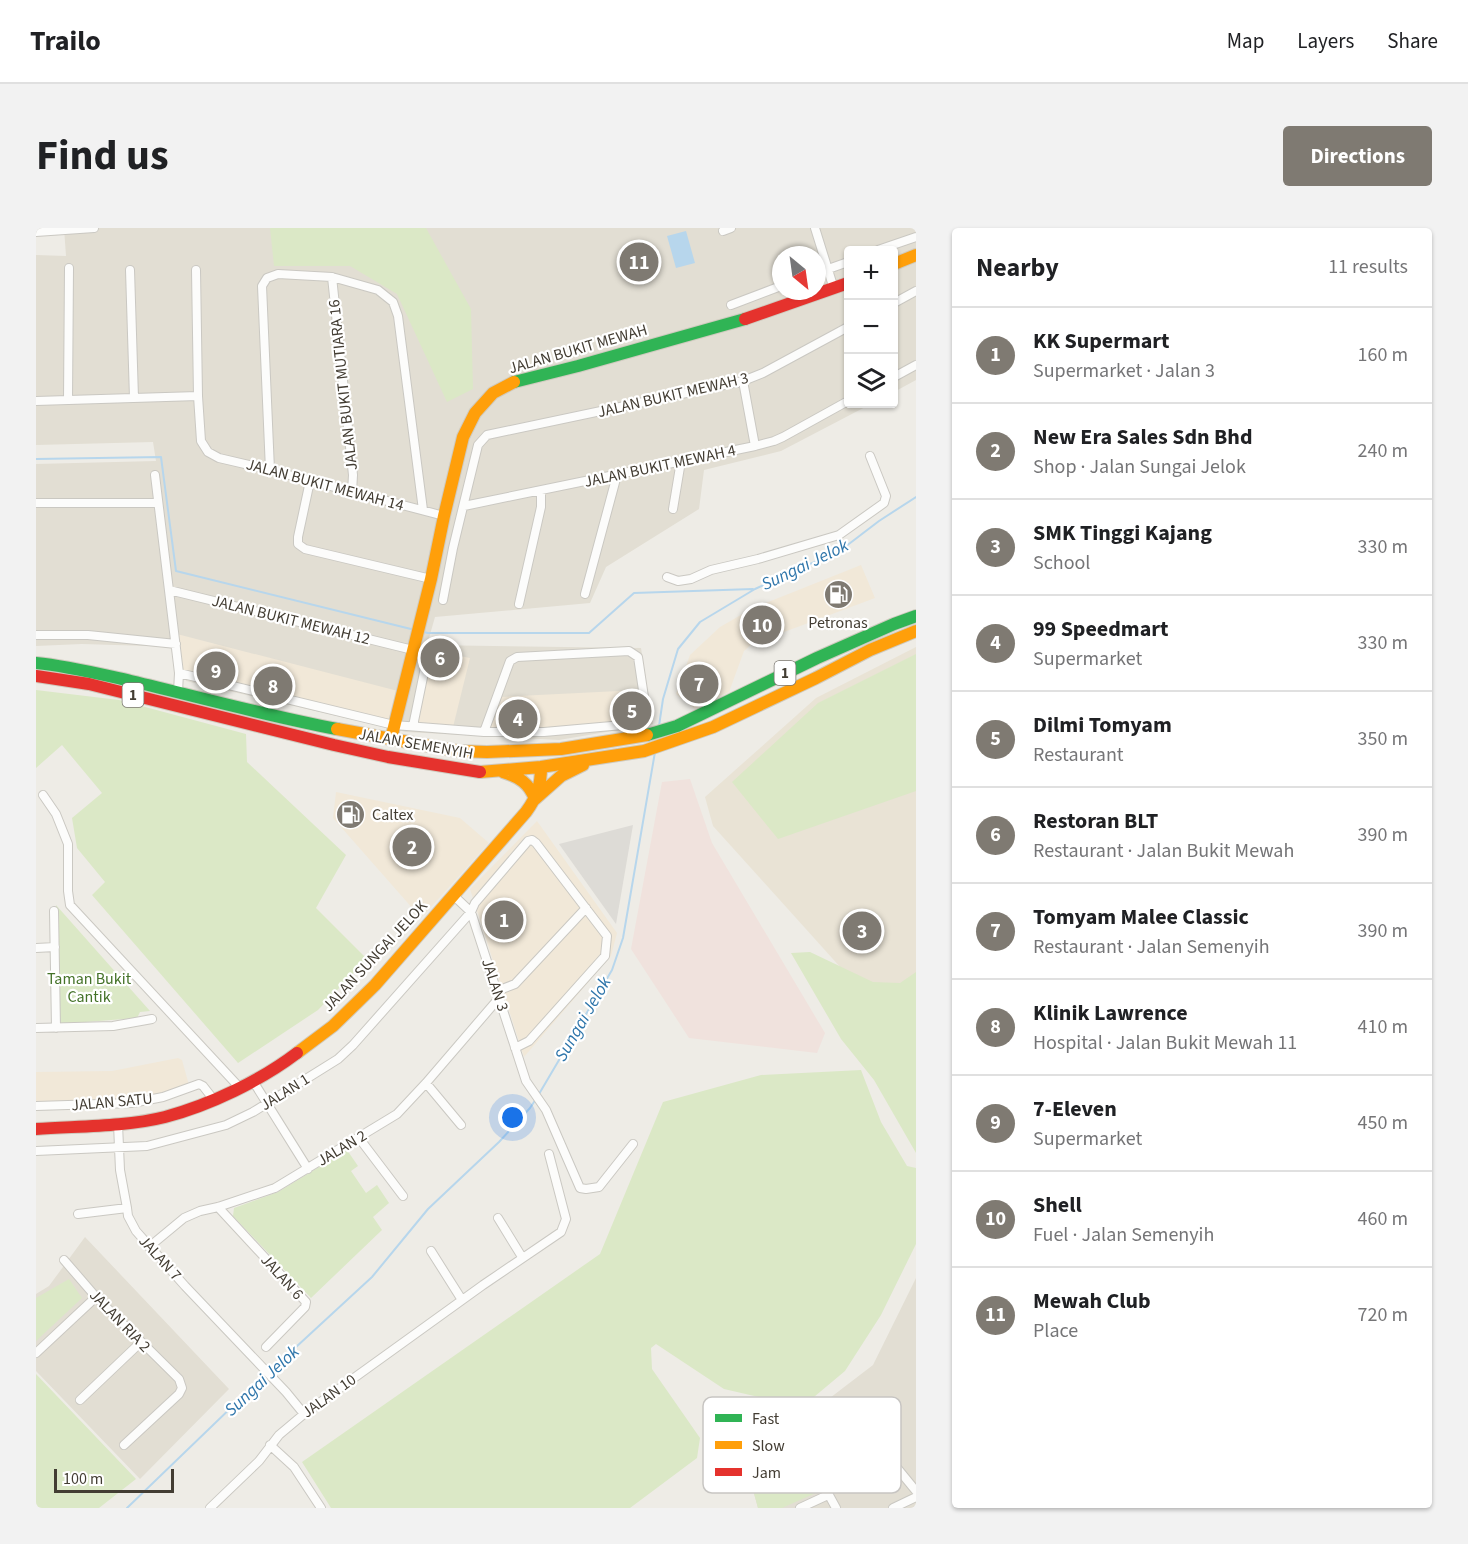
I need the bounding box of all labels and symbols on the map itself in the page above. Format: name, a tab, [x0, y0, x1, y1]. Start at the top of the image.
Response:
pin: 11	[620, 240, 658, 285]
north arrow	[772, 246, 826, 300]
street label: JALAN BUKIT MUTIARA 16	[323, 298, 363, 472]
street label: JALAN BUKIT MEWAH	[506, 319, 650, 379]
street label: JALAN BUKIT MEWAH 3	[595, 367, 751, 423]
street label: JALAN BUKIT MEWAH 4	[582, 439, 738, 493]
street label: JALAN BUKIT MEWAH 14	[244, 453, 406, 517]
water label: Sungai Jelok	[757, 533, 853, 597]
fuel station icon: Petronas	[822, 579, 854, 611]
street label: JALAN BUKIT MEWAH 12	[210, 590, 372, 650]
pin: 10	[742, 602, 782, 648]
place label: Petronas	[808, 612, 868, 634]
pin: 6	[420, 636, 460, 680]
pin: 9	[196, 648, 236, 694]
road number: 1	[774, 661, 796, 685]
pin: 7	[680, 662, 718, 706]
pin: 8	[254, 664, 292, 708]
road number: 1	[122, 683, 144, 707]
pin: 5	[612, 688, 652, 734]
pin: 4	[498, 696, 538, 742]
street label: JALAN SEMENYIH	[357, 723, 475, 765]
fuel station icon: Caltex	[335, 799, 367, 831]
place label: Caltex	[372, 804, 413, 826]
pin: 2	[392, 824, 431, 870]
street label: JALAN SUNGAI JELOK	[318, 895, 433, 1016]
pin: 1	[484, 898, 524, 942]
pin: 3	[842, 908, 882, 954]
street label: JALAN 3	[476, 956, 514, 1014]
park label: Taman Bukit Cantik	[47, 968, 132, 1008]
water label: Sungai Jelok	[549, 972, 618, 1066]
street label: JALAN 1	[256, 1068, 314, 1116]
street label: JALAN SATU	[70, 1087, 154, 1117]
your location	[498, 1103, 527, 1132]
street label: JALAN 2	[313, 1125, 371, 1171]
street label: JALAN 7	[134, 1230, 186, 1286]
street label: JALAN 6	[256, 1249, 308, 1305]
street label: JALAN RIA 2	[84, 1285, 156, 1357]
water label: Sungai Jelok	[219, 1339, 305, 1422]
street label: JALAN 10	[297, 1369, 361, 1423]
legend	[703, 1397, 901, 1493]
text: Fast	[752, 1408, 780, 1430]
text: Slow	[752, 1435, 785, 1457]
text: Jam	[752, 1462, 781, 1484]
scale bar	[54, 1466, 174, 1494]

